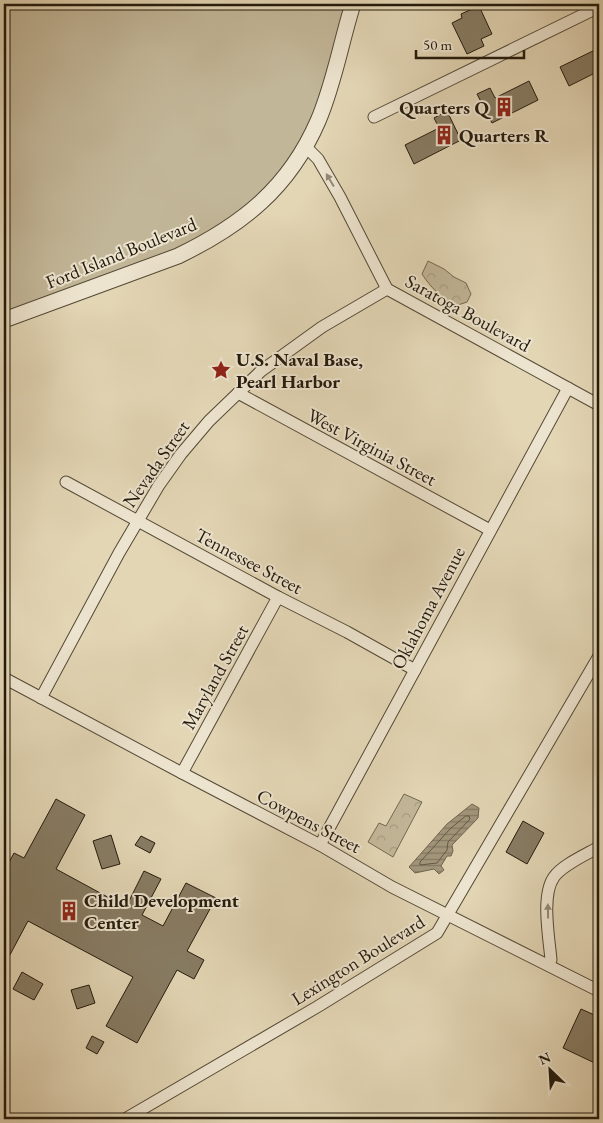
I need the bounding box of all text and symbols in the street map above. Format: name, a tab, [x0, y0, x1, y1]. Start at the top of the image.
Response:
scale bar	[416, 28, 523, 60]
text: 50 m	[423, 35, 452, 54]
place label: Quarters Q	[399, 95, 492, 120]
building icon: Quarters Q	[493, 96, 515, 118]
place label: Quarters R	[459, 123, 549, 148]
building icon: Quarters R	[433, 124, 455, 146]
one-way arrow	[326, 174, 335, 187]
street label: Ford Island Boulevard	[42, 211, 200, 295]
street label: Saratoga Boulevard	[401, 268, 535, 358]
place label: U.S. Naval Base, Pearl Harbor	[236, 347, 363, 394]
place icon: U.S. Naval Base, Pearl Harbor	[210, 359, 232, 381]
street label: West Virginia Street	[303, 402, 441, 492]
street label: Nevada Street	[117, 416, 195, 512]
street label: Tennessee Street	[191, 522, 307, 600]
street label: Oklahoma Avenue	[385, 542, 471, 674]
street label: Maryland Street	[176, 620, 254, 734]
street label: Cowpens Street	[253, 783, 365, 859]
place label: Child Development Center	[84, 888, 239, 935]
building icon: Child Development Center	[58, 900, 80, 922]
one-way arrow	[543, 903, 551, 919]
street label: Lexington Boulevard	[287, 909, 430, 1011]
north arrow	[526, 1046, 576, 1096]
text: N	[536, 1047, 554, 1069]

